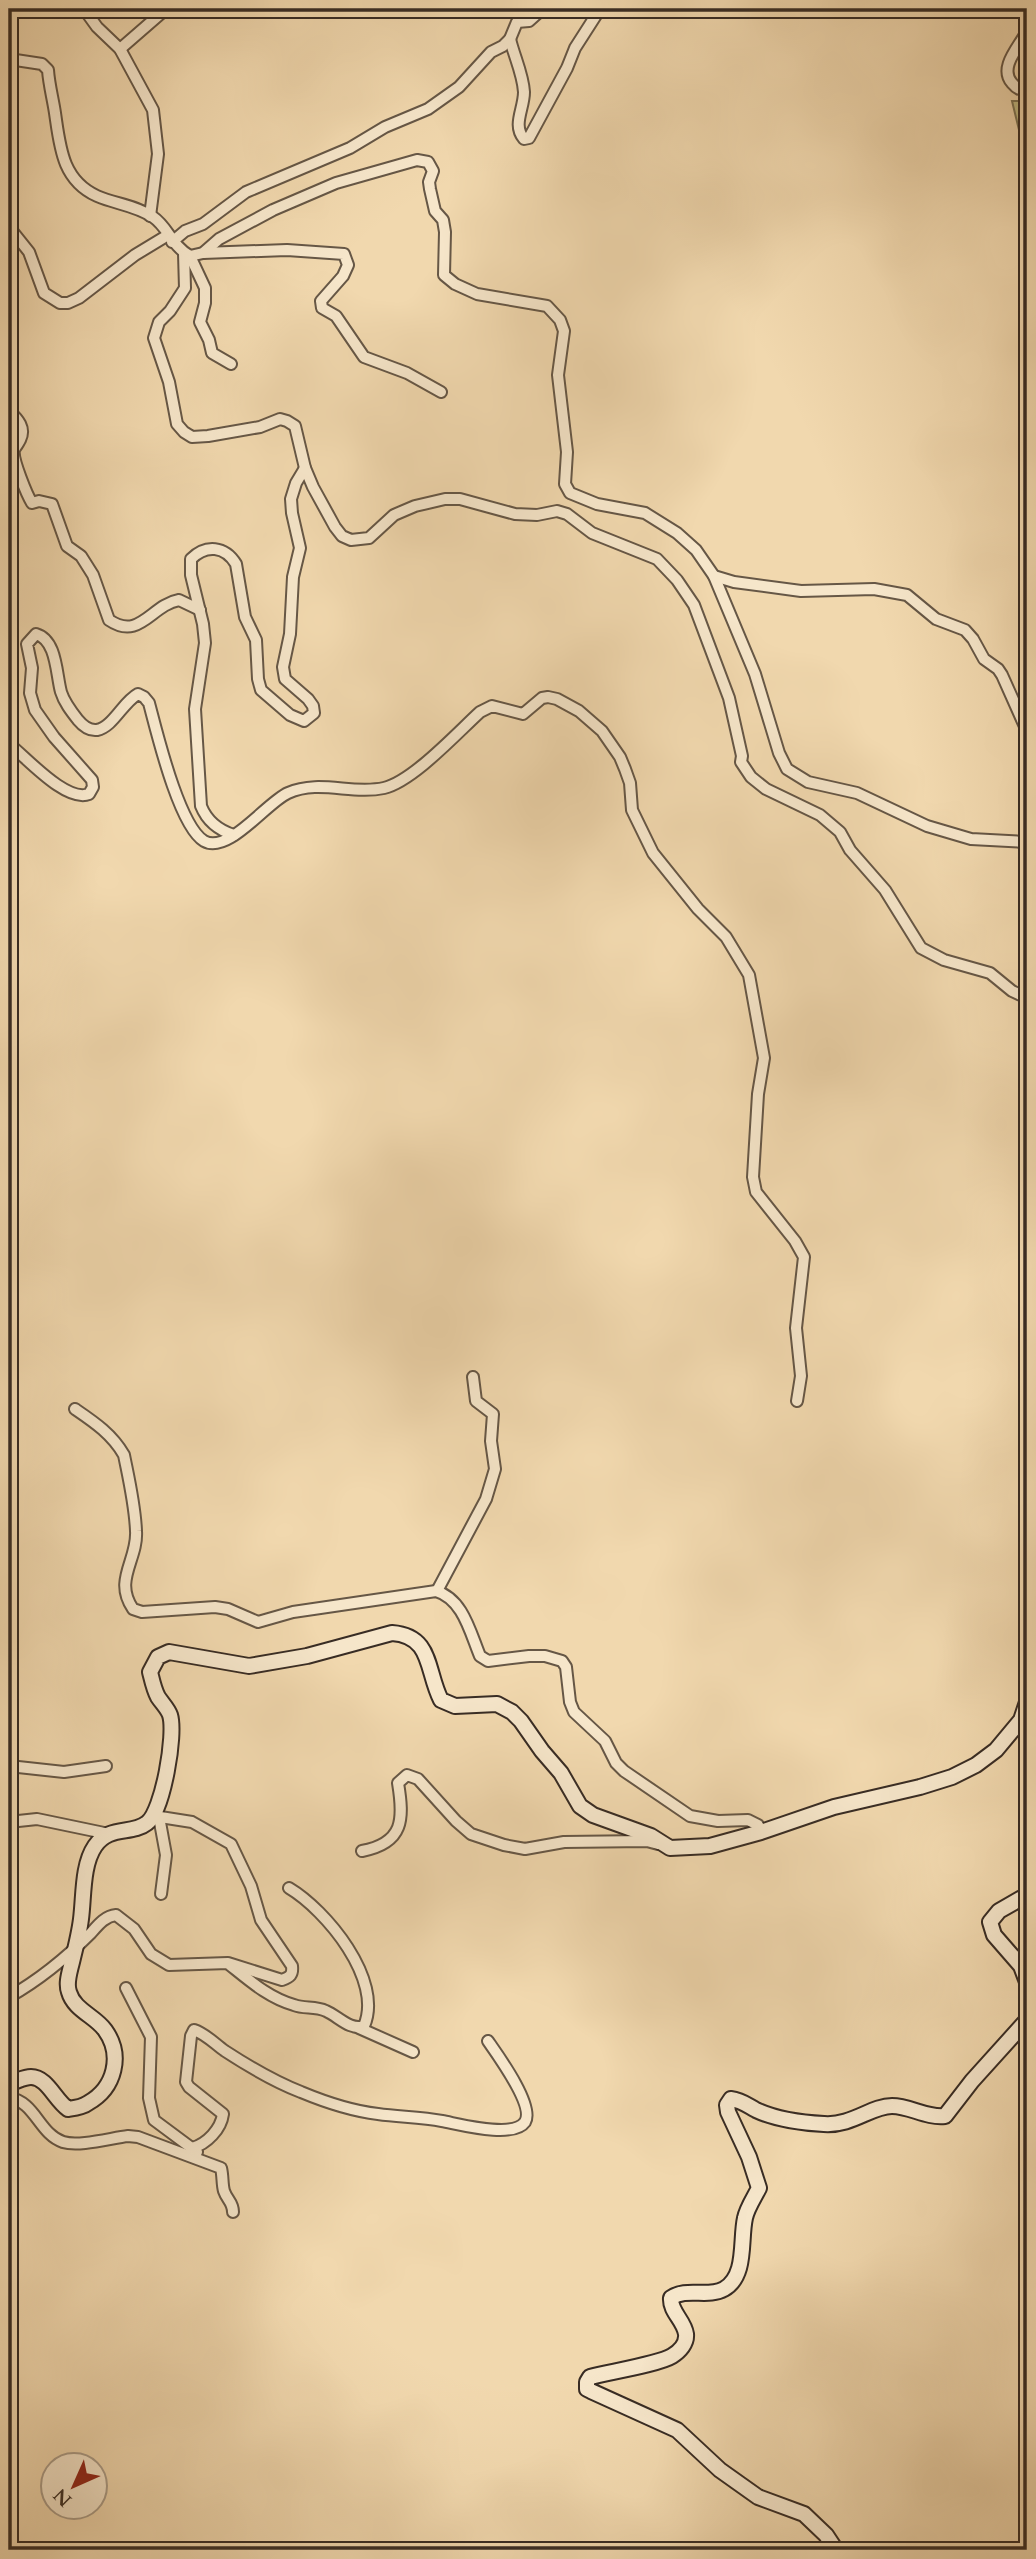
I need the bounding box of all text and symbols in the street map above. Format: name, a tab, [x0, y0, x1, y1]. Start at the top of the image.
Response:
north arrow	[38, 2450, 108, 2520]
text: N	[47, 2482, 78, 2512]

